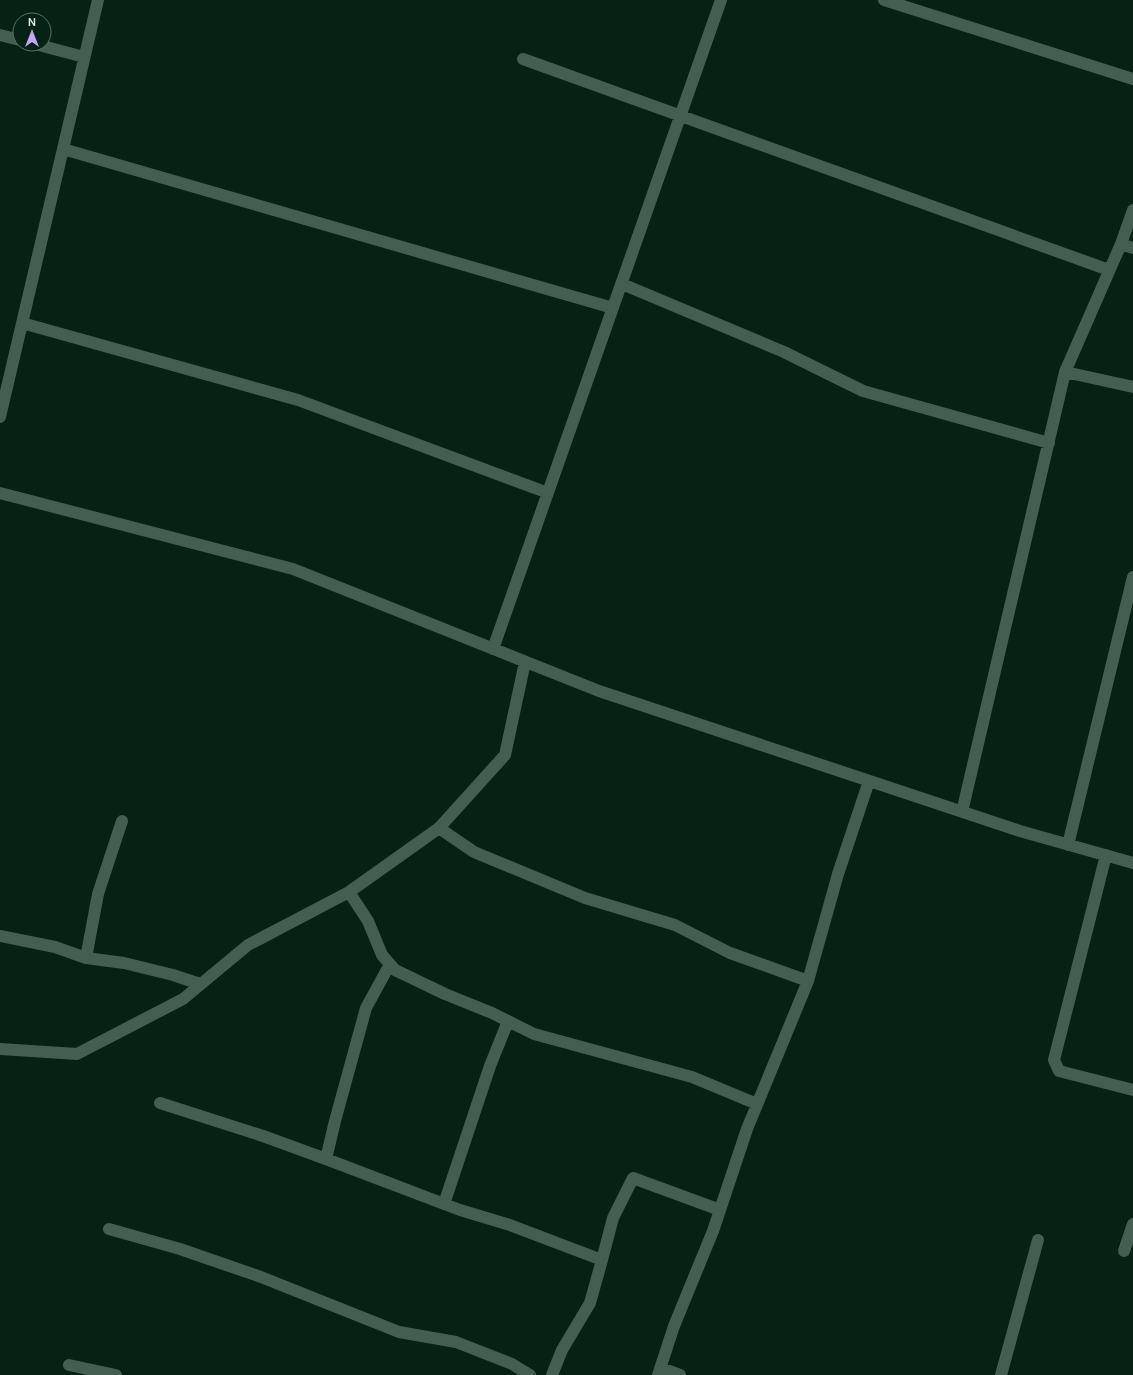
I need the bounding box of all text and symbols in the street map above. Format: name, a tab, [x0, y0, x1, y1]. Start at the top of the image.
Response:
north arrow	[12, 12, 52, 52]
text: N	[28, 14, 36, 29]

